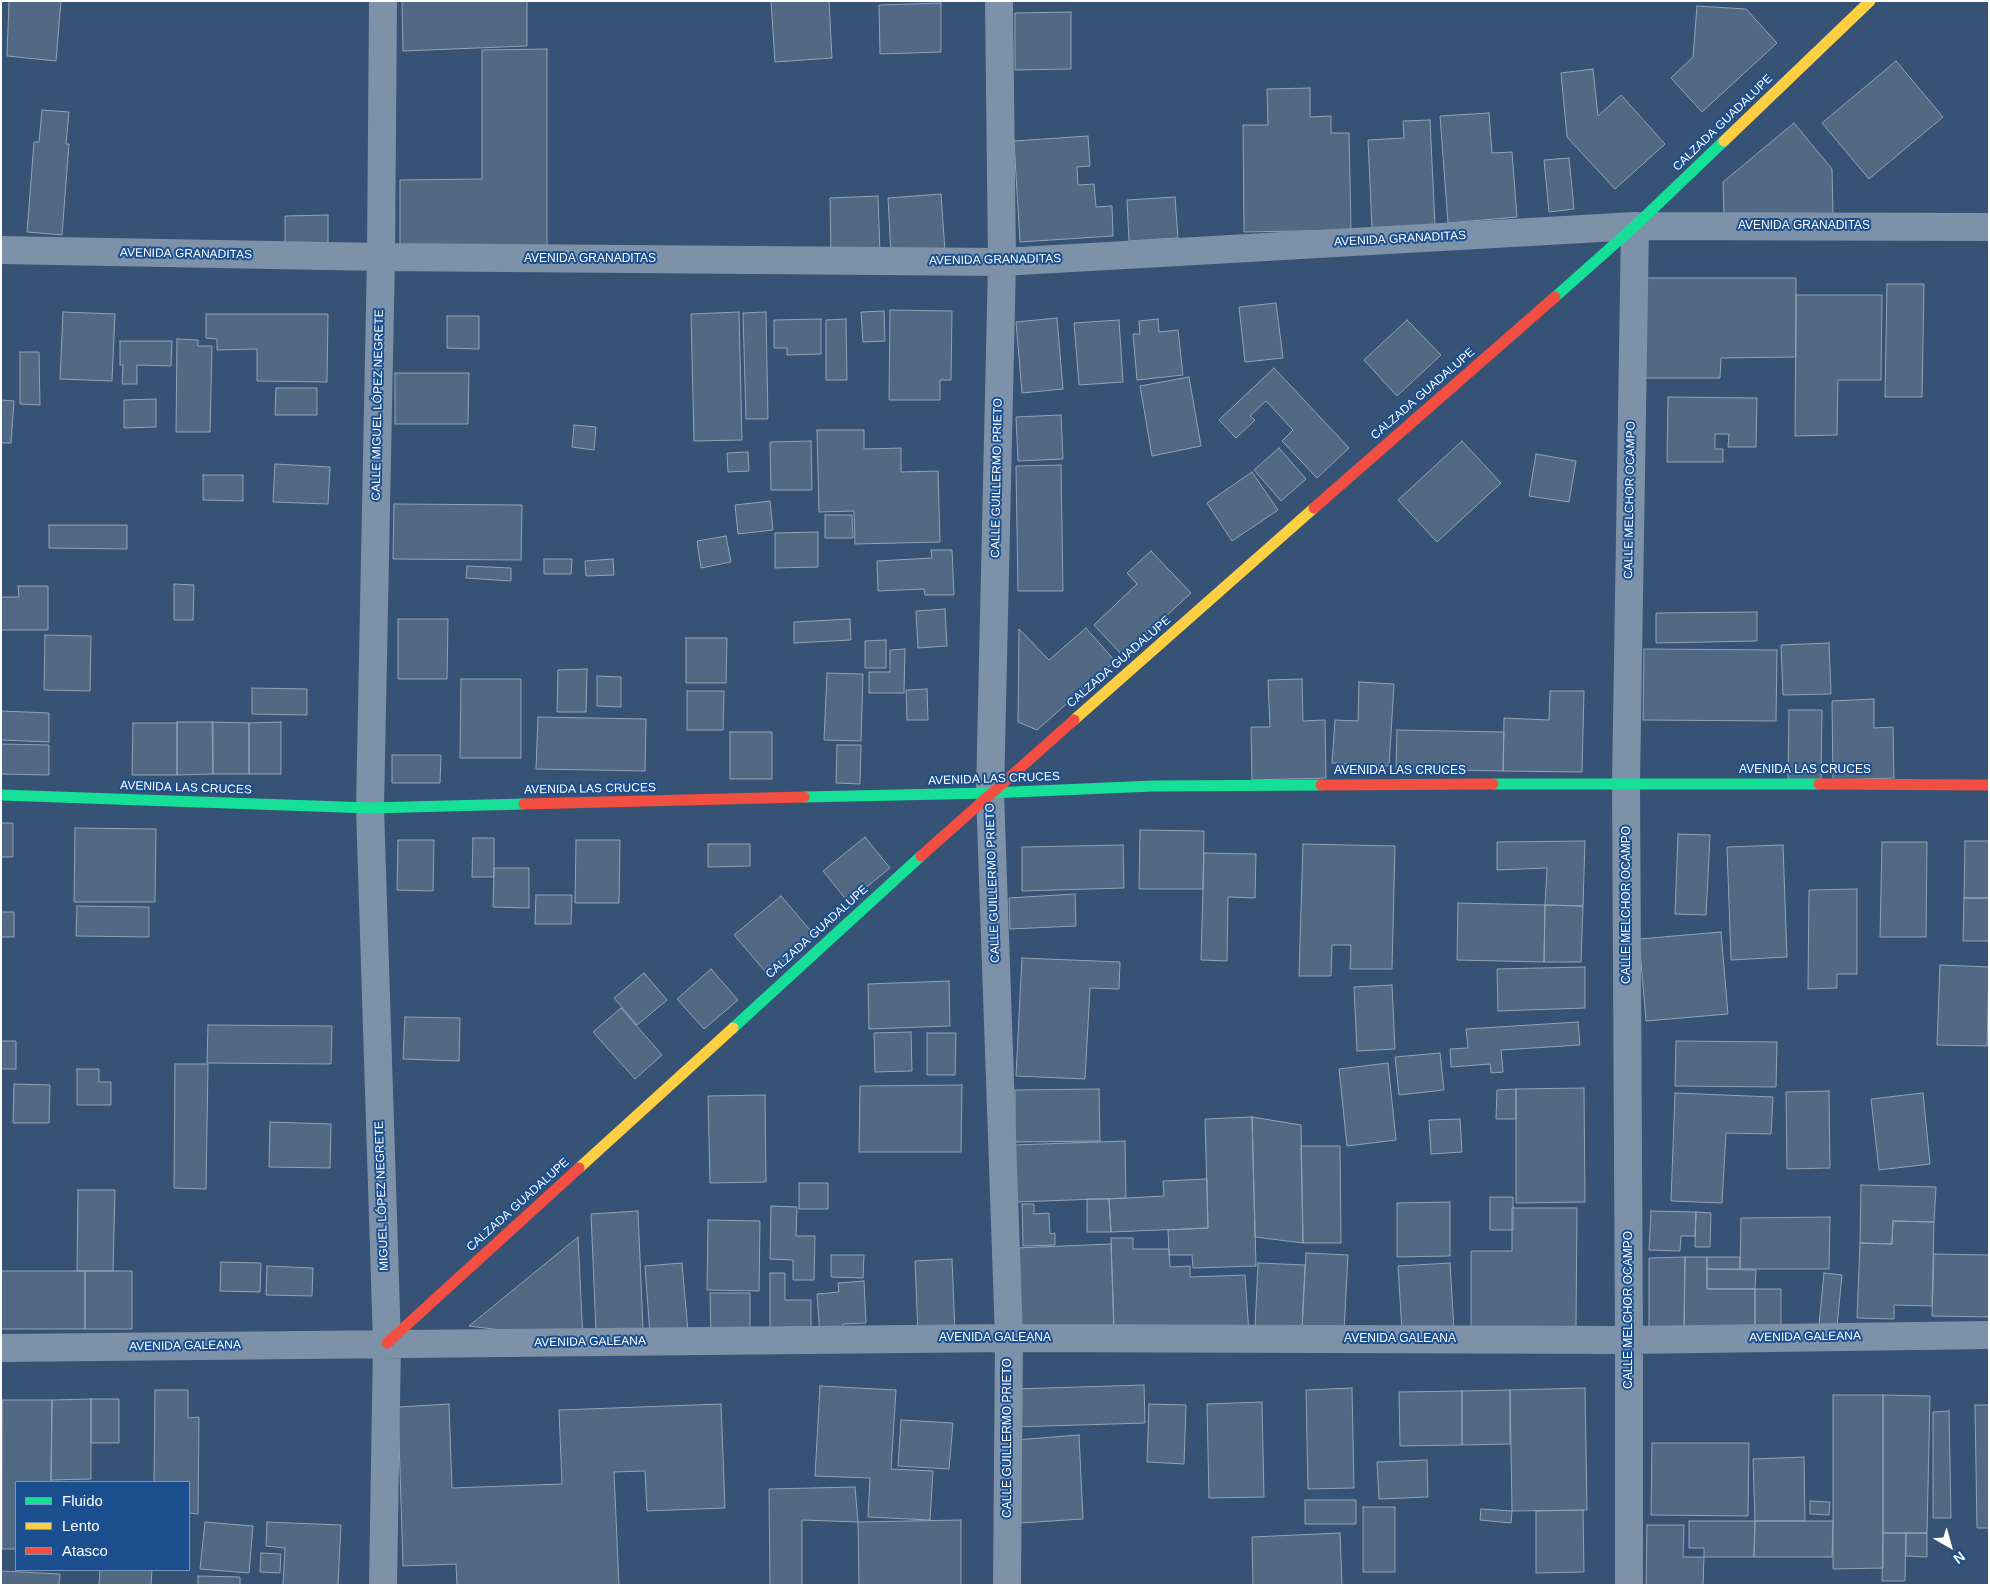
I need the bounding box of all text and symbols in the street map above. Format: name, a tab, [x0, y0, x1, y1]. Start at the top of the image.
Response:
street label: CALZADA GUADALUPE	[1670, 72, 1776, 174]
street label: AVENIDA GRANADITAS	[1738, 219, 1870, 233]
street label: AVENIDA GRANADITAS	[1334, 228, 1466, 250]
street label: AVENIDA GRANADITAS	[120, 246, 252, 262]
street label: AVENIDA GRANADITAS	[524, 252, 656, 266]
street label: AVENIDA GRANADITAS	[929, 252, 1061, 268]
street label: CALLE MIGUEL LÓPEZ NEGRETE	[369, 309, 387, 501]
street label: CALZADA GUADALUPE	[1368, 345, 1478, 443]
street label: CALLE GUILLERMO PRIETO	[988, 398, 1006, 558]
street label: CALLE MELCHOR OCAMPO	[1621, 421, 1639, 579]
street label: CALZADA GUADALUPE	[1064, 613, 1174, 711]
street label: AVENIDA LAS CRUCES	[1739, 763, 1871, 777]
street label: AVENIDA LAS CRUCES	[1334, 764, 1466, 778]
street label: AVENIDA LAS CRUCES	[928, 770, 1060, 788]
street label: AVENIDA LAS CRUCES	[120, 779, 252, 797]
street label: AVENIDA LAS CRUCES	[524, 781, 656, 797]
street label: CALLE GUILLERMO PRIETO	[983, 803, 1003, 963]
street label: CALLE MELCHOR OCAMPO	[1620, 826, 1634, 984]
street label: CALZADA GUADALUPE	[763, 882, 871, 982]
street label: MIGUEL LÓPEZ NEGRETE	[372, 1121, 392, 1271]
street label: CALZADA GUADALUPE	[464, 1155, 572, 1255]
street label: CALLE MELCHOR OCAMPO	[1622, 1231, 1636, 1389]
street label: AVENIDA GALEANA	[1749, 1329, 1861, 1345]
street label: AVENIDA GALEANA	[939, 1331, 1051, 1345]
street label: AVENIDA GALEANA	[1344, 1332, 1456, 1346]
street label: AVENIDA GALEANA	[534, 1334, 646, 1350]
street label: AVENIDA GALEANA	[129, 1338, 241, 1354]
street label: CALLE GUILLERMO PRIETO	[1001, 1358, 1015, 1518]
legend	[15, 1481, 190, 1571]
text: Fluido	[62, 1492, 103, 1509]
text: Lento	[62, 1517, 100, 1534]
north arrow	[1925, 1521, 1975, 1571]
text: Atasco	[62, 1542, 108, 1559]
text: N	[1950, 1548, 1968, 1567]

